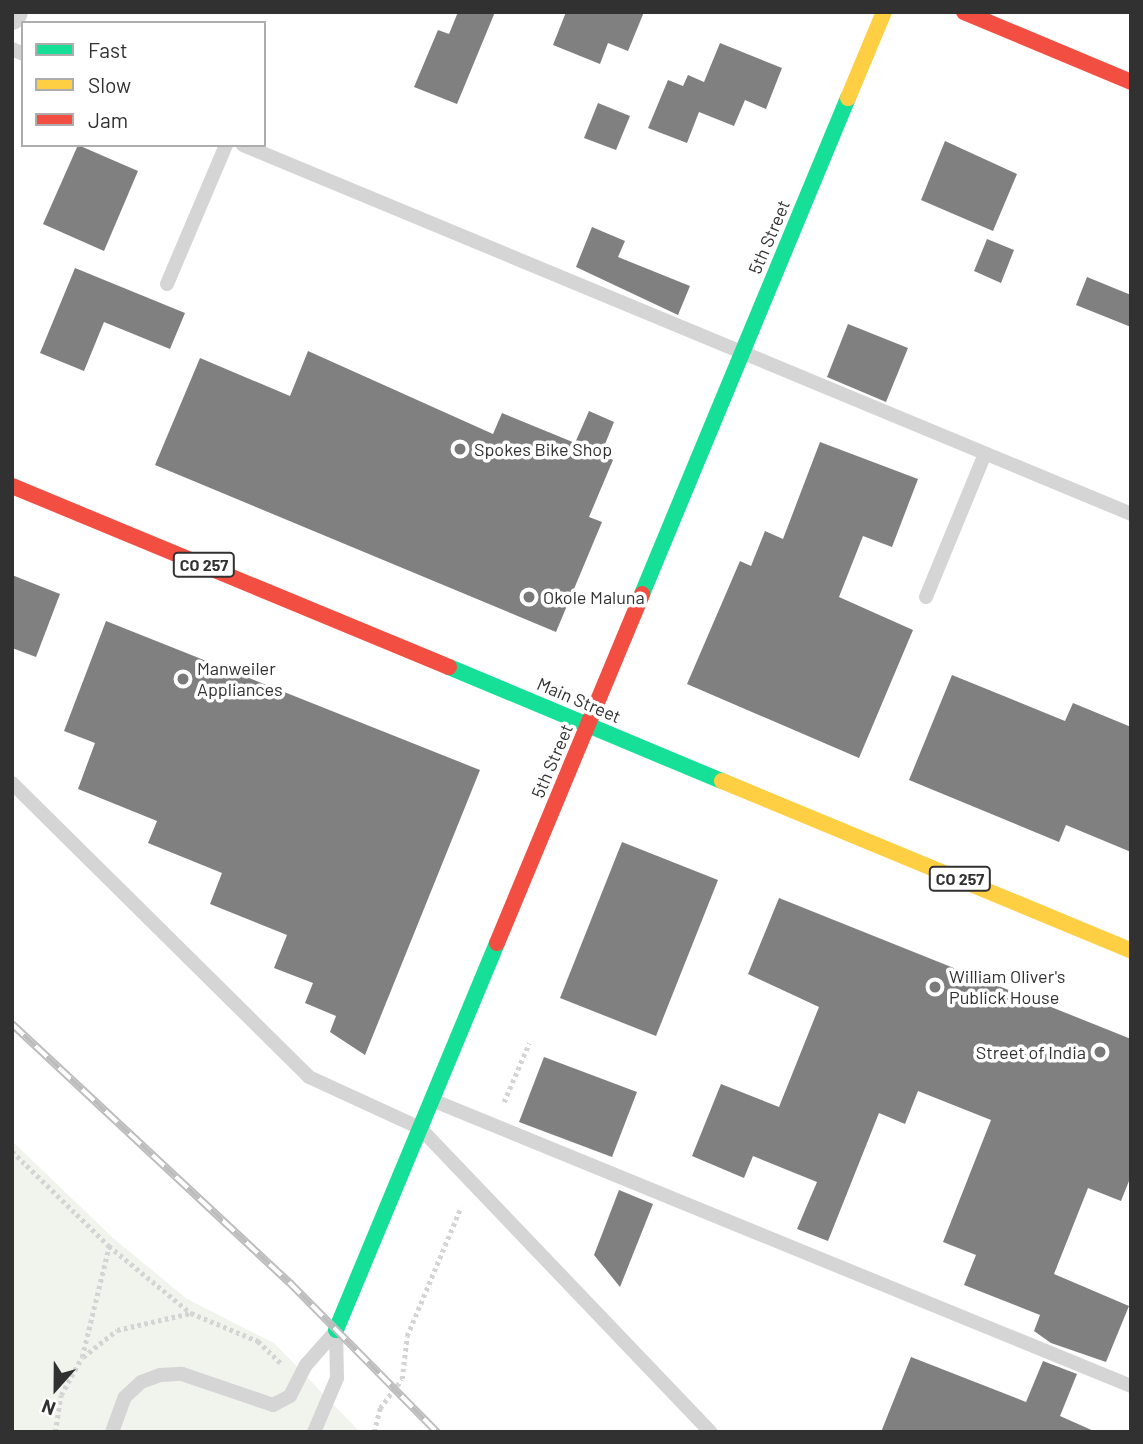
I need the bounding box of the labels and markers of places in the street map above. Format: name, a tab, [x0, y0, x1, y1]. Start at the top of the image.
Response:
place label: Spokes Bike Shop	[474, 438, 612, 460]
marker: Spokes Bike Shop	[452, 441, 468, 457]
place label: Okole Maluna	[543, 586, 645, 608]
marker: Okole Maluna	[521, 589, 537, 605]
place label: Manweiler Appliances	[197, 658, 283, 700]
marker: Manweiler Appliances	[175, 671, 191, 687]
place label: William Oliver's Publick House	[949, 966, 1065, 1009]
marker: William Oliver's Publick House	[927, 979, 943, 995]
place label: Street of India	[976, 1041, 1086, 1063]
marker: Street of India	[1092, 1044, 1108, 1060]

